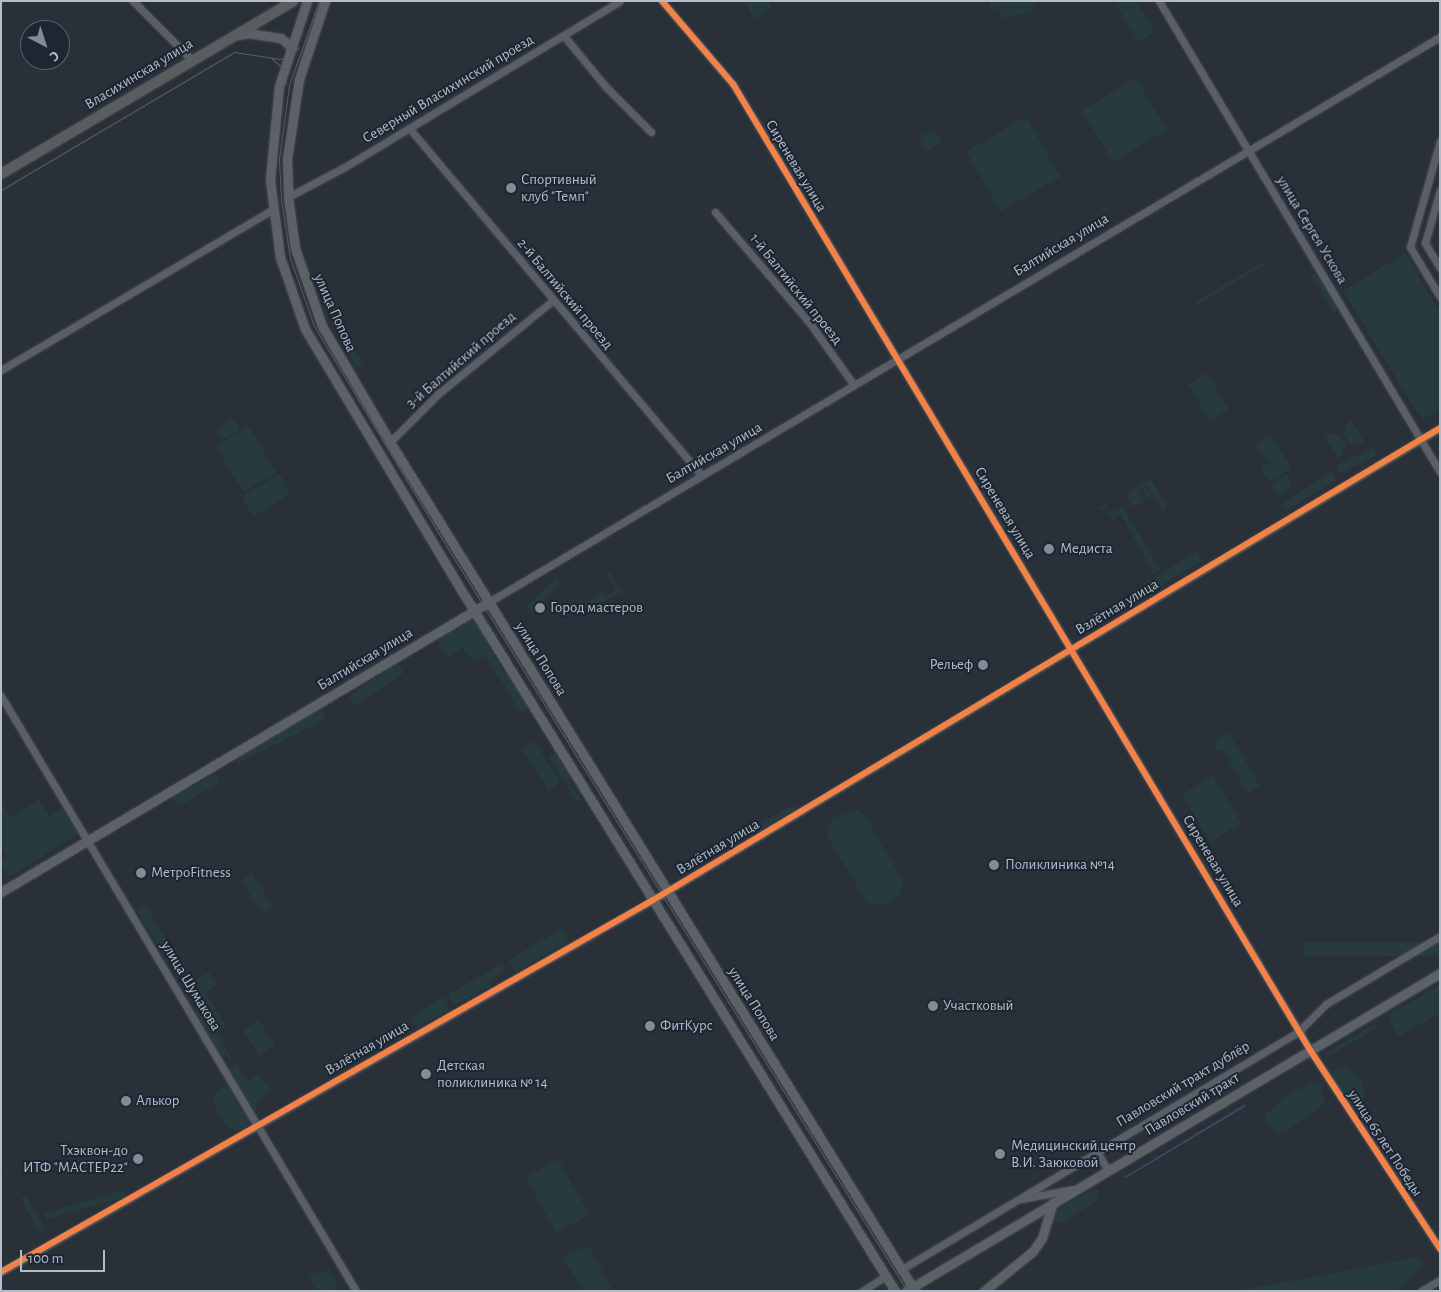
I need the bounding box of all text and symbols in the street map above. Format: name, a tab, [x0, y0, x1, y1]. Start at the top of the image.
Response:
north arrow	[20, 20, 70, 70]
street label: Северный Власихинский проезд	[359, 31, 537, 147]
street label: Власихинская улица	[82, 35, 196, 113]
text: С	[47, 48, 61, 64]
street label: Сиреневая улица	[761, 117, 831, 215]
place label: Спортивный клуб "Темп"	[521, 170, 597, 205]
street label: улица Сергея Ускова	[1273, 173, 1351, 287]
marker: Спортивный клуб "Темп"	[505, 182, 517, 194]
street label: Балтийская улица	[1010, 209, 1112, 281]
street label: 1-й Балтийский проезд	[746, 230, 846, 348]
street label: 2-й Балтийский проезд	[513, 235, 617, 353]
street label: улица Попова	[310, 271, 360, 355]
street label: 3-й Балтийский проезд	[403, 308, 519, 412]
street label: Балтийская улица	[663, 418, 765, 488]
street label: Сиреневая улица	[970, 464, 1040, 562]
place label: Медиста	[1060, 540, 1113, 558]
marker: Медиста	[1042, 542, 1056, 556]
street label: Взлётная улица	[1072, 575, 1162, 639]
place label: Город мастеров	[550, 599, 643, 617]
marker: Город мастеров	[534, 602, 546, 614]
street label: улица Попова	[511, 619, 571, 699]
street label: Балтийская улица	[314, 623, 416, 695]
place label: Рельеф	[930, 656, 973, 674]
marker: Рельеф	[977, 659, 989, 671]
street label: Сиреневая улица	[1178, 812, 1248, 910]
street label: Взлётная улица	[673, 815, 763, 879]
place label: Поликлиника №14	[1005, 856, 1115, 874]
marker: Поликлиника №14	[987, 858, 1001, 872]
place label: МетроFitness	[151, 864, 231, 882]
marker: МетроFitness	[135, 867, 147, 879]
street label: улица Шумакова	[157, 938, 225, 1034]
street label: улица Попова	[724, 964, 784, 1044]
place label: Участковый	[943, 997, 1014, 1015]
marker: Участковый	[927, 1000, 939, 1012]
street label: Взлётная улица	[322, 1017, 412, 1079]
place label: ФитКурс	[660, 1017, 713, 1035]
marker: ФитКурс	[644, 1020, 656, 1032]
street label: Павловский тракт дублёр	[1113, 1037, 1253, 1131]
place label: Детская поликлиника № 14	[437, 1056, 548, 1091]
marker: Детская поликлиника № 14	[419, 1067, 433, 1081]
street label: Павловский тракт	[1141, 1069, 1243, 1139]
street label: улица 65 лет Победы	[1344, 1086, 1426, 1200]
place label: Алькор	[136, 1092, 179, 1110]
marker: Алькор	[120, 1095, 132, 1107]
place label: Медицинский центр В.И. Заюковой	[1011, 1136, 1136, 1171]
place label: Тхэквон-до ИТФ "МАСТЕР22"	[23, 1141, 128, 1176]
marker: Медицинский центр В.И. Заюковой	[993, 1147, 1007, 1161]
marker: Тхэквон-до ИТФ "МАСТЕР22"	[132, 1153, 144, 1165]
scale bar	[22, 1240, 108, 1272]
text: 100 m	[28, 1251, 63, 1266]

